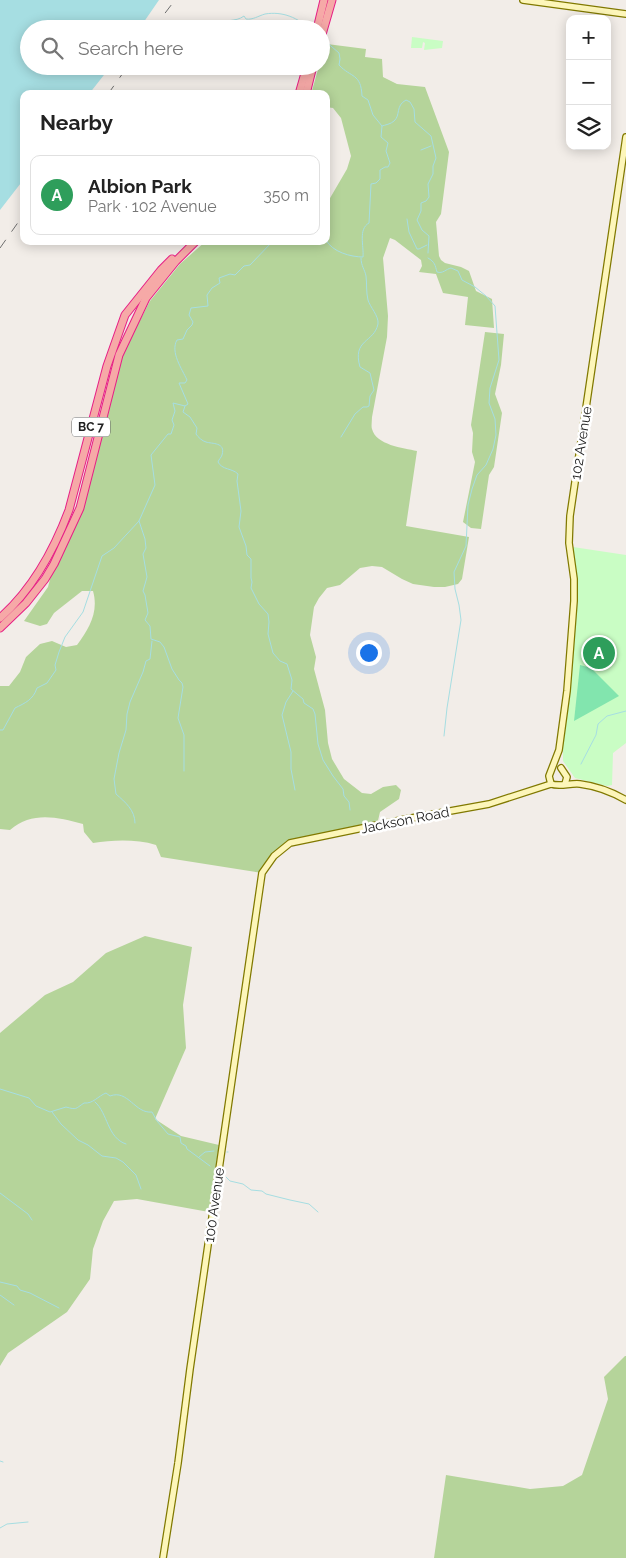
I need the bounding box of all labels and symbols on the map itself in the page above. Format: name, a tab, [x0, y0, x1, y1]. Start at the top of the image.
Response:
street label: 102 Avenue	[567, 405, 595, 481]
road number: BC 7	[72, 418, 110, 437]
pin: A	[583, 634, 615, 672]
your location	[356, 640, 382, 666]
street label: Jackson Road	[359, 804, 451, 836]
street label: 100 Avenue	[201, 1167, 227, 1243]

